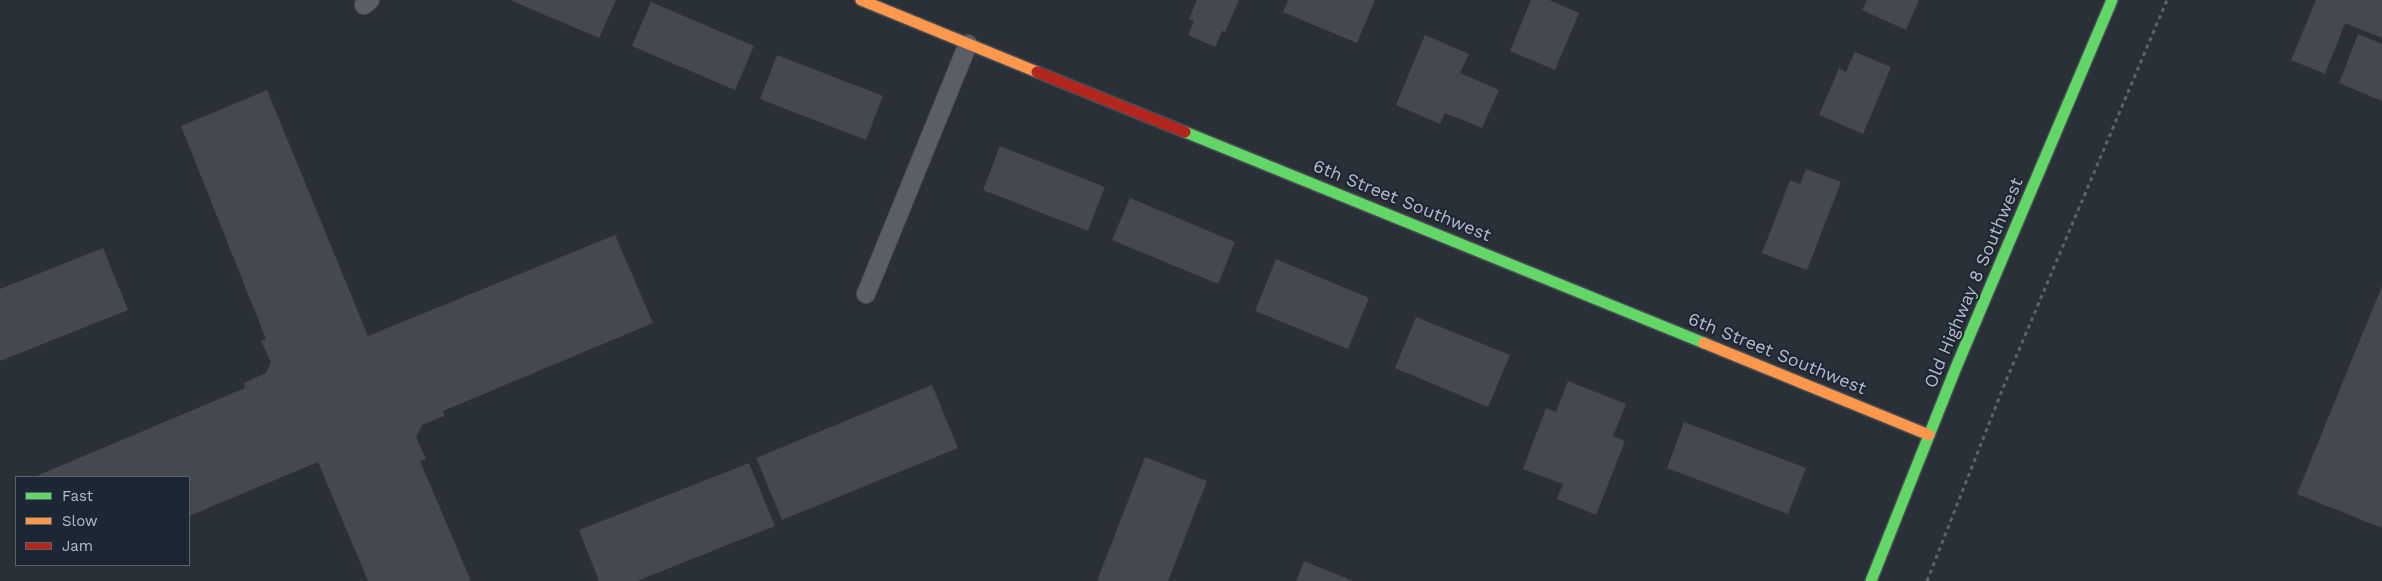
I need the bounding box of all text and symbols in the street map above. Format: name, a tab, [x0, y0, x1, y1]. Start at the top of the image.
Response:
street label: 6th Street Southwest	[1310, 155, 1494, 247]
street label: Old Highway 8 Southwest	[1920, 175, 2028, 391]
street label: 6th Street Southwest	[1685, 308, 1869, 400]
legend	[15, 476, 190, 566]
text: Fast	[62, 487, 93, 505]
text: Slow	[62, 512, 98, 530]
text: Jam	[62, 537, 93, 555]

